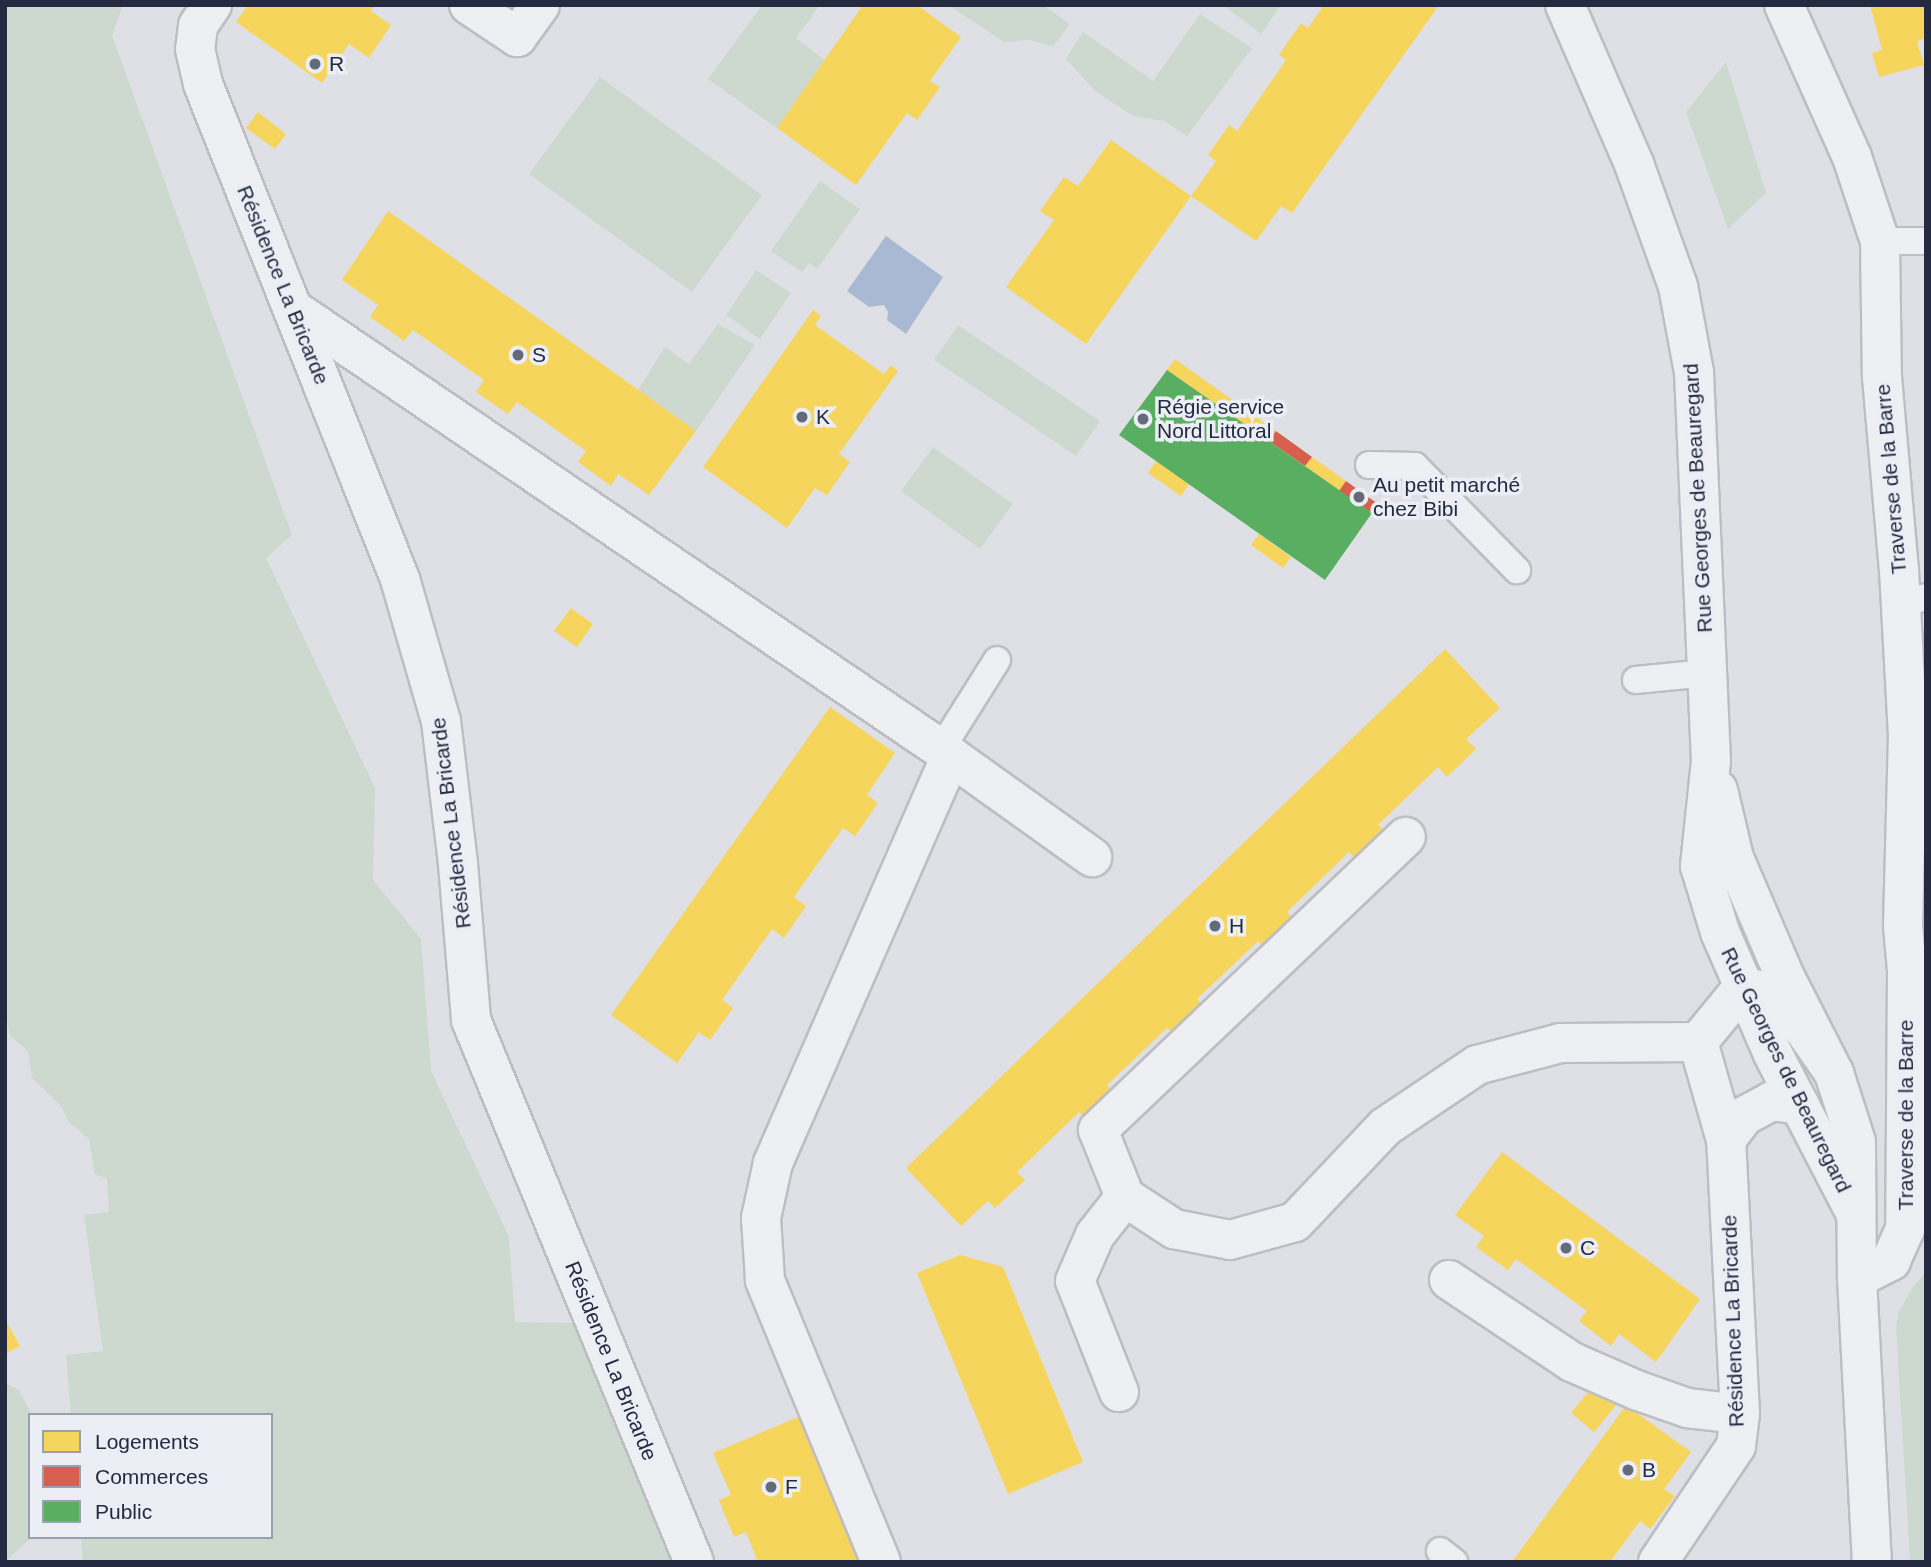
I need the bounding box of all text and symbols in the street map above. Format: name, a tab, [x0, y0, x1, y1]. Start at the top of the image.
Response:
place label: R	[329, 51, 344, 77]
marker: R	[307, 56, 323, 72]
street label: Résidence La Bricarde	[232, 182, 334, 388]
place label: S	[532, 342, 546, 368]
marker: S	[510, 347, 526, 363]
street label: Rue Georges de Beauregard	[1678, 363, 1718, 633]
street label: Traverse de la Barre	[1870, 383, 1912, 575]
place label: Régie service Nord Littoral	[1157, 394, 1284, 444]
place label: K	[816, 404, 830, 430]
marker: K	[794, 409, 810, 425]
marker: Régie service Nord Littoral	[1135, 411, 1151, 427]
place label: Au petit marché chez Bibi	[1373, 472, 1520, 522]
marker: Au petit marché chez Bibi	[1351, 489, 1367, 505]
street label: Résidence La Bricarde	[426, 716, 476, 930]
place label: H	[1229, 913, 1244, 939]
marker: H	[1207, 918, 1223, 934]
street label: Rue Georges de Beauregard	[1716, 943, 1856, 1197]
street label: Traverse de la Barre	[1893, 1020, 1919, 1210]
street label: Résidence La Bricarde	[1717, 1214, 1749, 1428]
place label: C	[1580, 1235, 1595, 1261]
marker: C	[1558, 1240, 1574, 1256]
street label: Résidence La Bricarde	[560, 1258, 662, 1464]
legend	[28, 1413, 273, 1539]
text: Logements	[95, 1430, 199, 1453]
place label: B	[1642, 1457, 1656, 1483]
marker: B	[1620, 1462, 1636, 1478]
text: Commerces	[95, 1465, 208, 1488]
place label: F	[785, 1474, 798, 1500]
marker: F	[763, 1479, 779, 1495]
text: Public	[95, 1500, 152, 1523]

